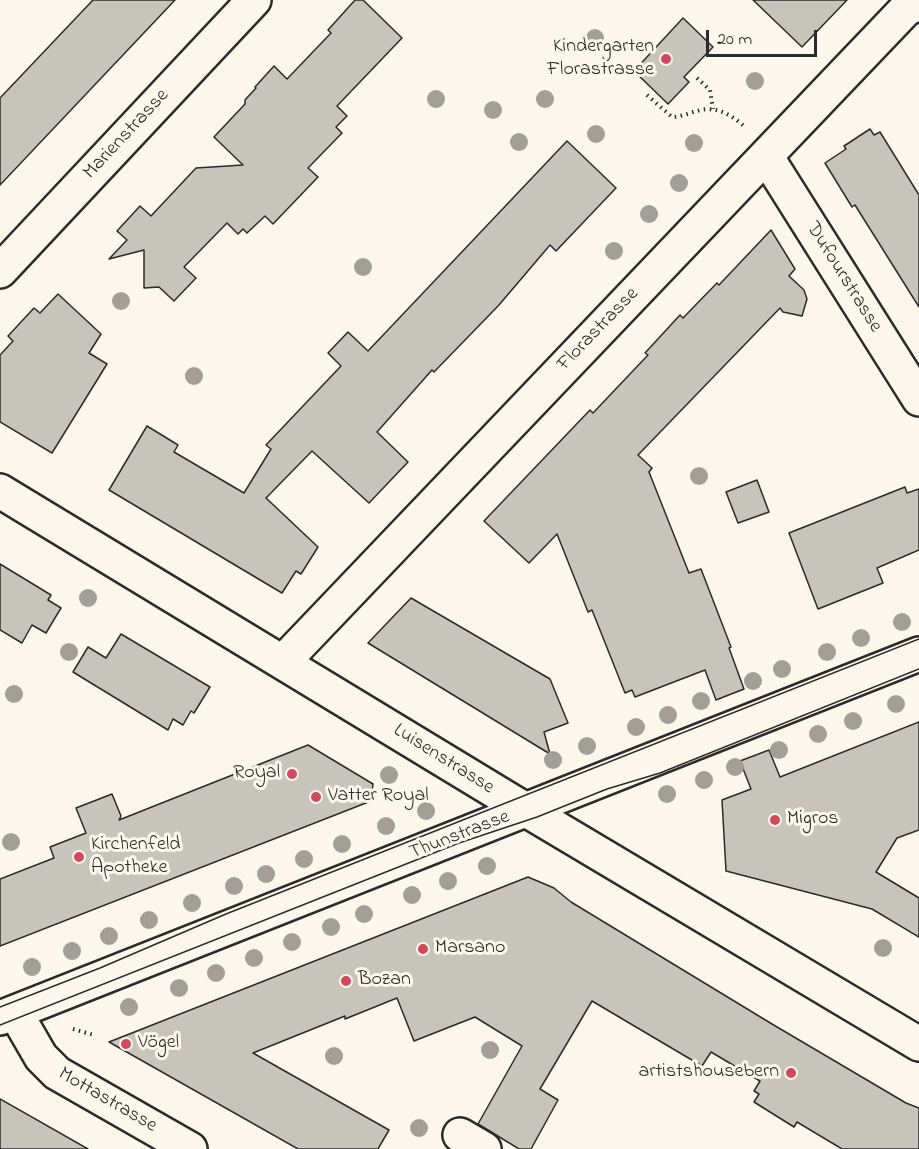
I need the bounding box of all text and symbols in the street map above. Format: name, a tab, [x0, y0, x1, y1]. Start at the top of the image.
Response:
scale bar	[709, 18, 820, 56]
text: 20 m	[717, 27, 752, 53]
place label: Kindergarten Florastrasse	[547, 36, 654, 83]
marker: Kindergarten Florastrasse	[659, 52, 673, 66]
street label: Marienstrasse	[79, 85, 175, 185]
street label: Dufourstrasse	[800, 218, 886, 338]
street label: Florastrasse	[553, 283, 645, 377]
street label: Luisenstrasse	[388, 719, 498, 801]
place label: Royal	[233, 762, 280, 786]
marker: Royal	[285, 767, 299, 781]
place label: Vatter Royal	[328, 785, 429, 809]
marker: Vatter Royal	[309, 790, 323, 804]
street label: Thunstrasse	[406, 806, 514, 866]
place label: Migros	[787, 808, 839, 832]
marker: Migros	[768, 813, 782, 827]
place label: Kirchenfeld Apotheke	[91, 834, 181, 881]
marker: Kirchenfeld Apotheke	[72, 850, 86, 864]
place label: Marsano	[435, 937, 505, 961]
marker: Marsano	[416, 942, 430, 956]
place label: Bozan	[358, 969, 411, 993]
marker: Bozan	[339, 974, 353, 988]
place label: Vögel	[138, 1032, 179, 1056]
marker: Vögel	[119, 1037, 133, 1051]
place label: artistshousebern	[639, 1061, 779, 1085]
street label: Mottastrasse	[53, 1063, 161, 1139]
marker: artistshousebern	[784, 1066, 798, 1080]

